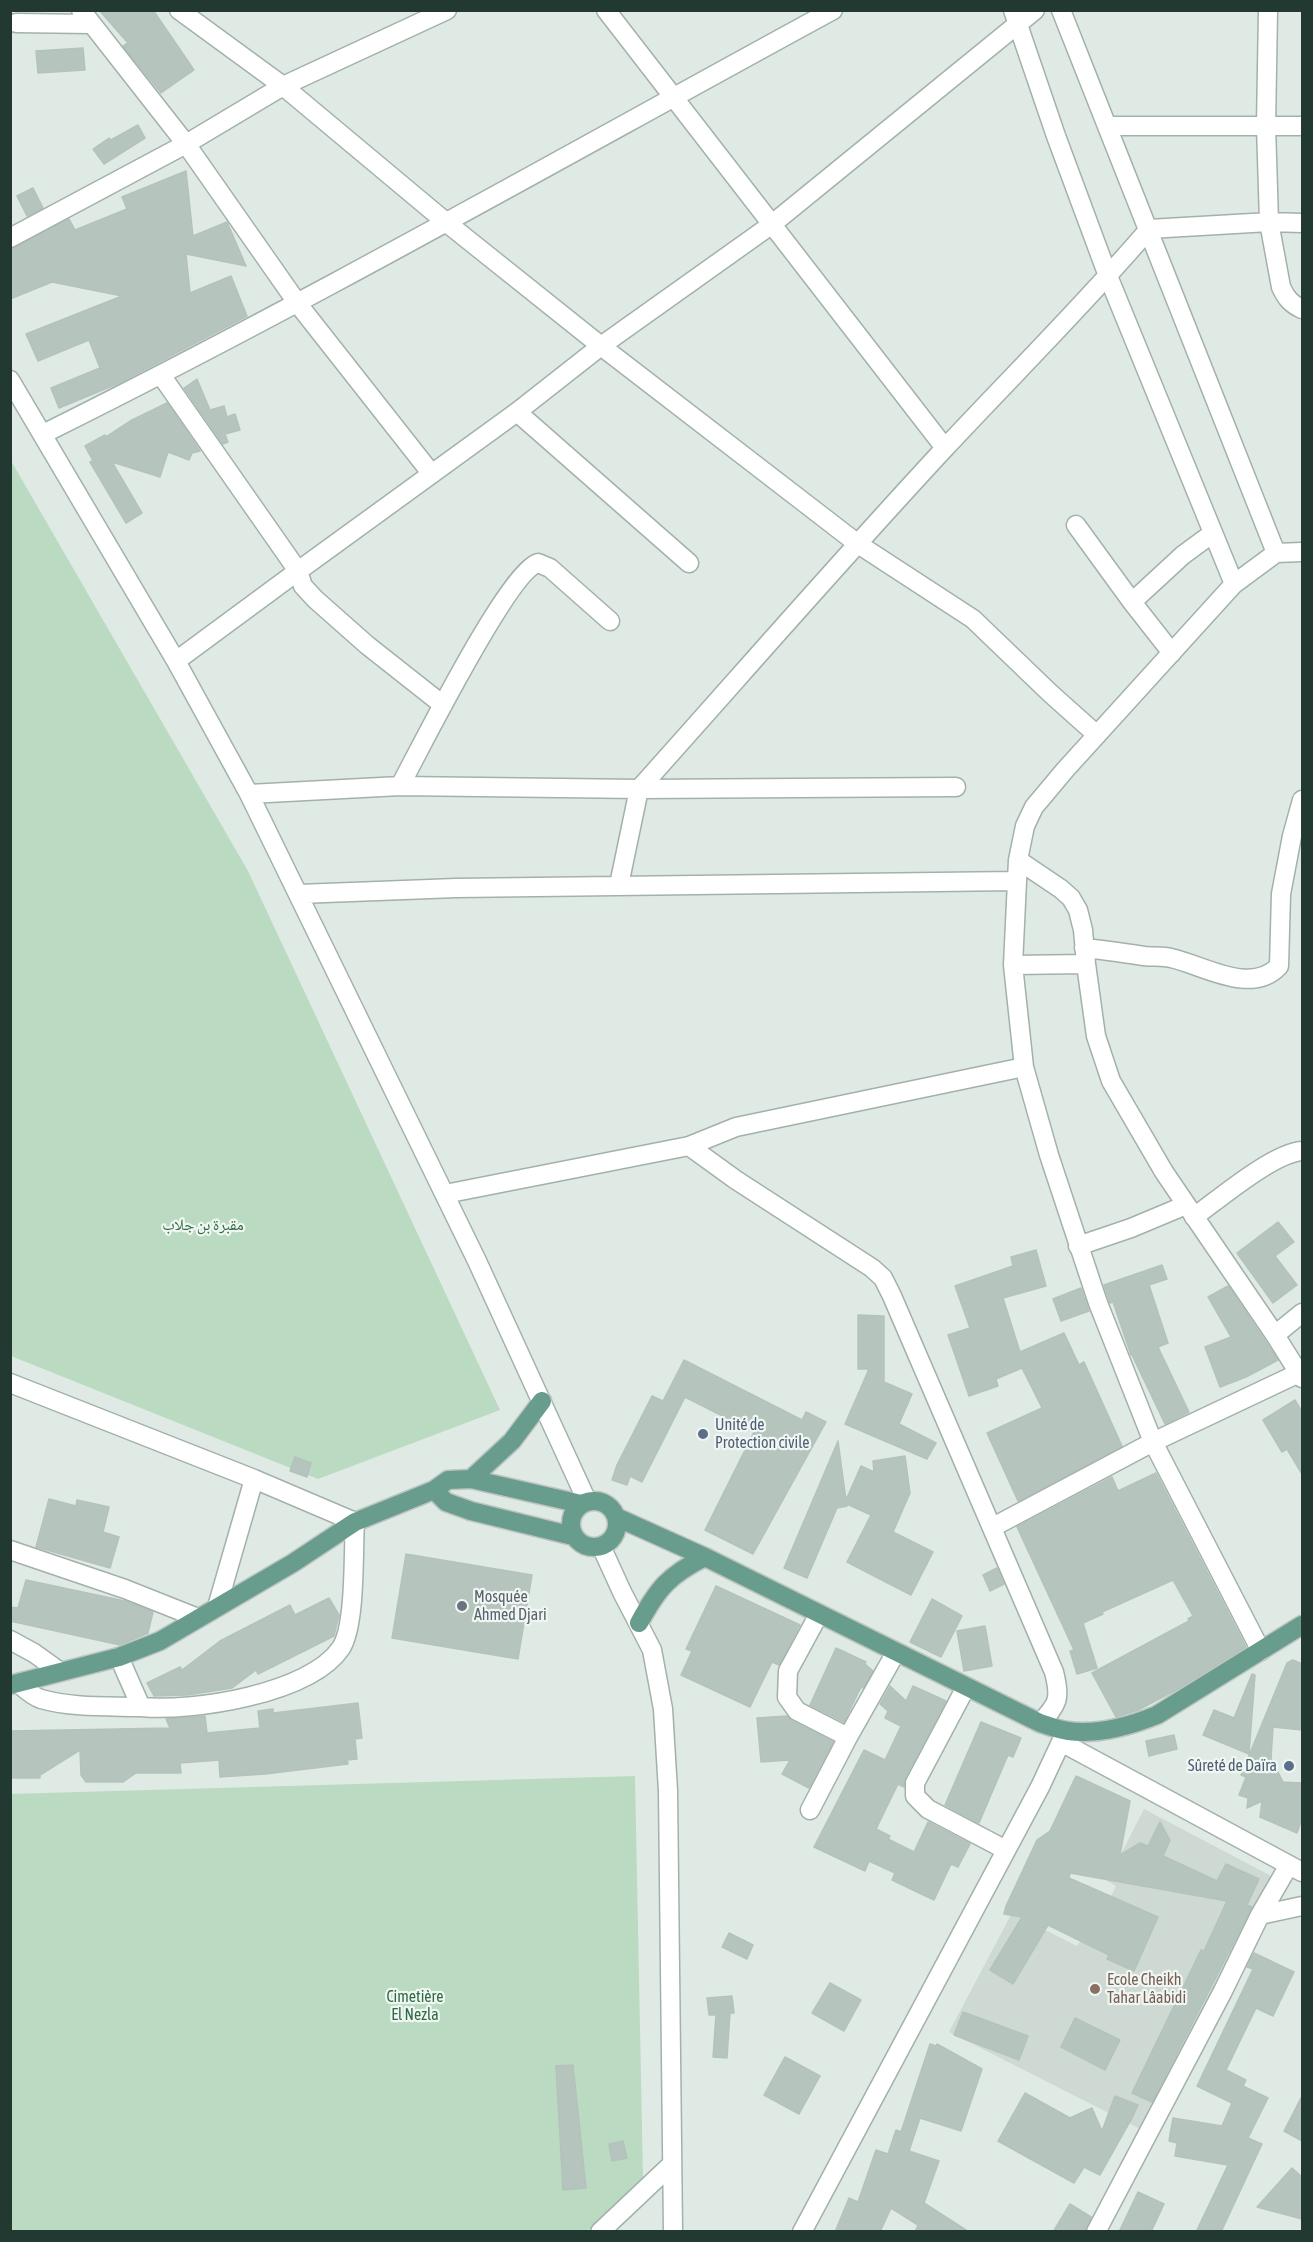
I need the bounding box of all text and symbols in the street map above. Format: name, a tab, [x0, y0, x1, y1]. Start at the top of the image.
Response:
park label: مقبرة بن جلاب	[162, 1215, 244, 1235]
place label: Unité de Protection civile	[715, 1415, 810, 1453]
marker: Unité de Protection civile	[696, 1427, 710, 1441]
place label: Mosquée Ahmed Djari	[474, 1587, 547, 1625]
marker: Mosquée Ahmed Djari	[455, 1599, 469, 1613]
place label: Sûreté de Daïra	[1188, 1756, 1277, 1776]
marker: Sûreté de Daïra	[1282, 1759, 1296, 1773]
place label: Ecole Cheikh Tahar Lâabidi	[1107, 1970, 1186, 2008]
marker: Ecole Cheikh Tahar Lâabidi	[1088, 1982, 1102, 1996]
park label: Cimetière El Nezla	[386, 1987, 444, 2025]

